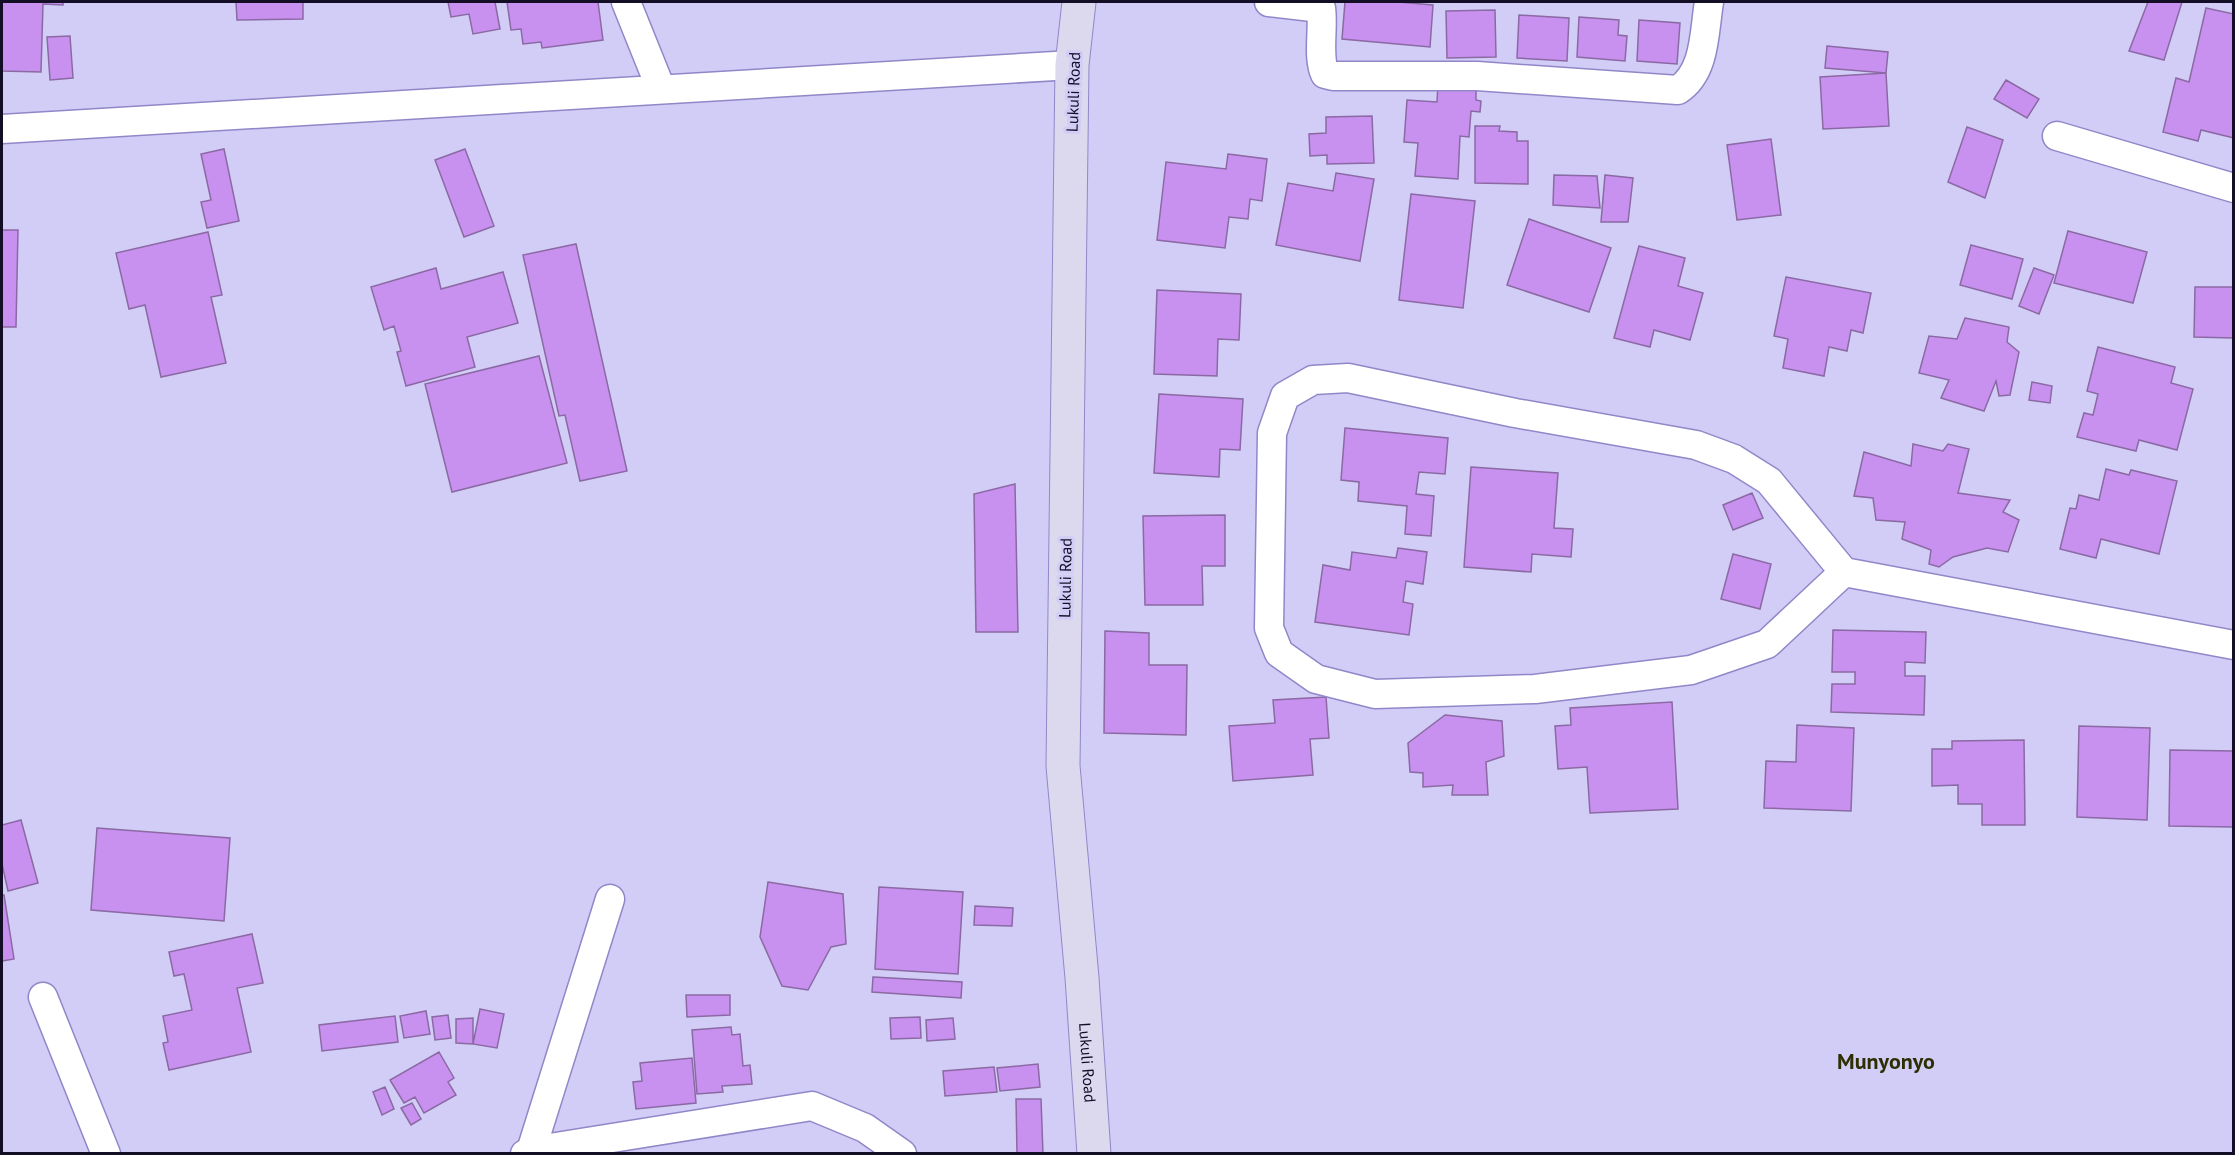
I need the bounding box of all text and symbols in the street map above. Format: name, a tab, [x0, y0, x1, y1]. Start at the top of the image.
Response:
street label: Lukuli Road	[1062, 52, 1084, 132]
street label: Lukuli Road	[1054, 538, 1076, 618]
street label: Lukuli Road	[1075, 1022, 1100, 1103]
district label: Munyonyo	[1837, 1047, 1935, 1075]

